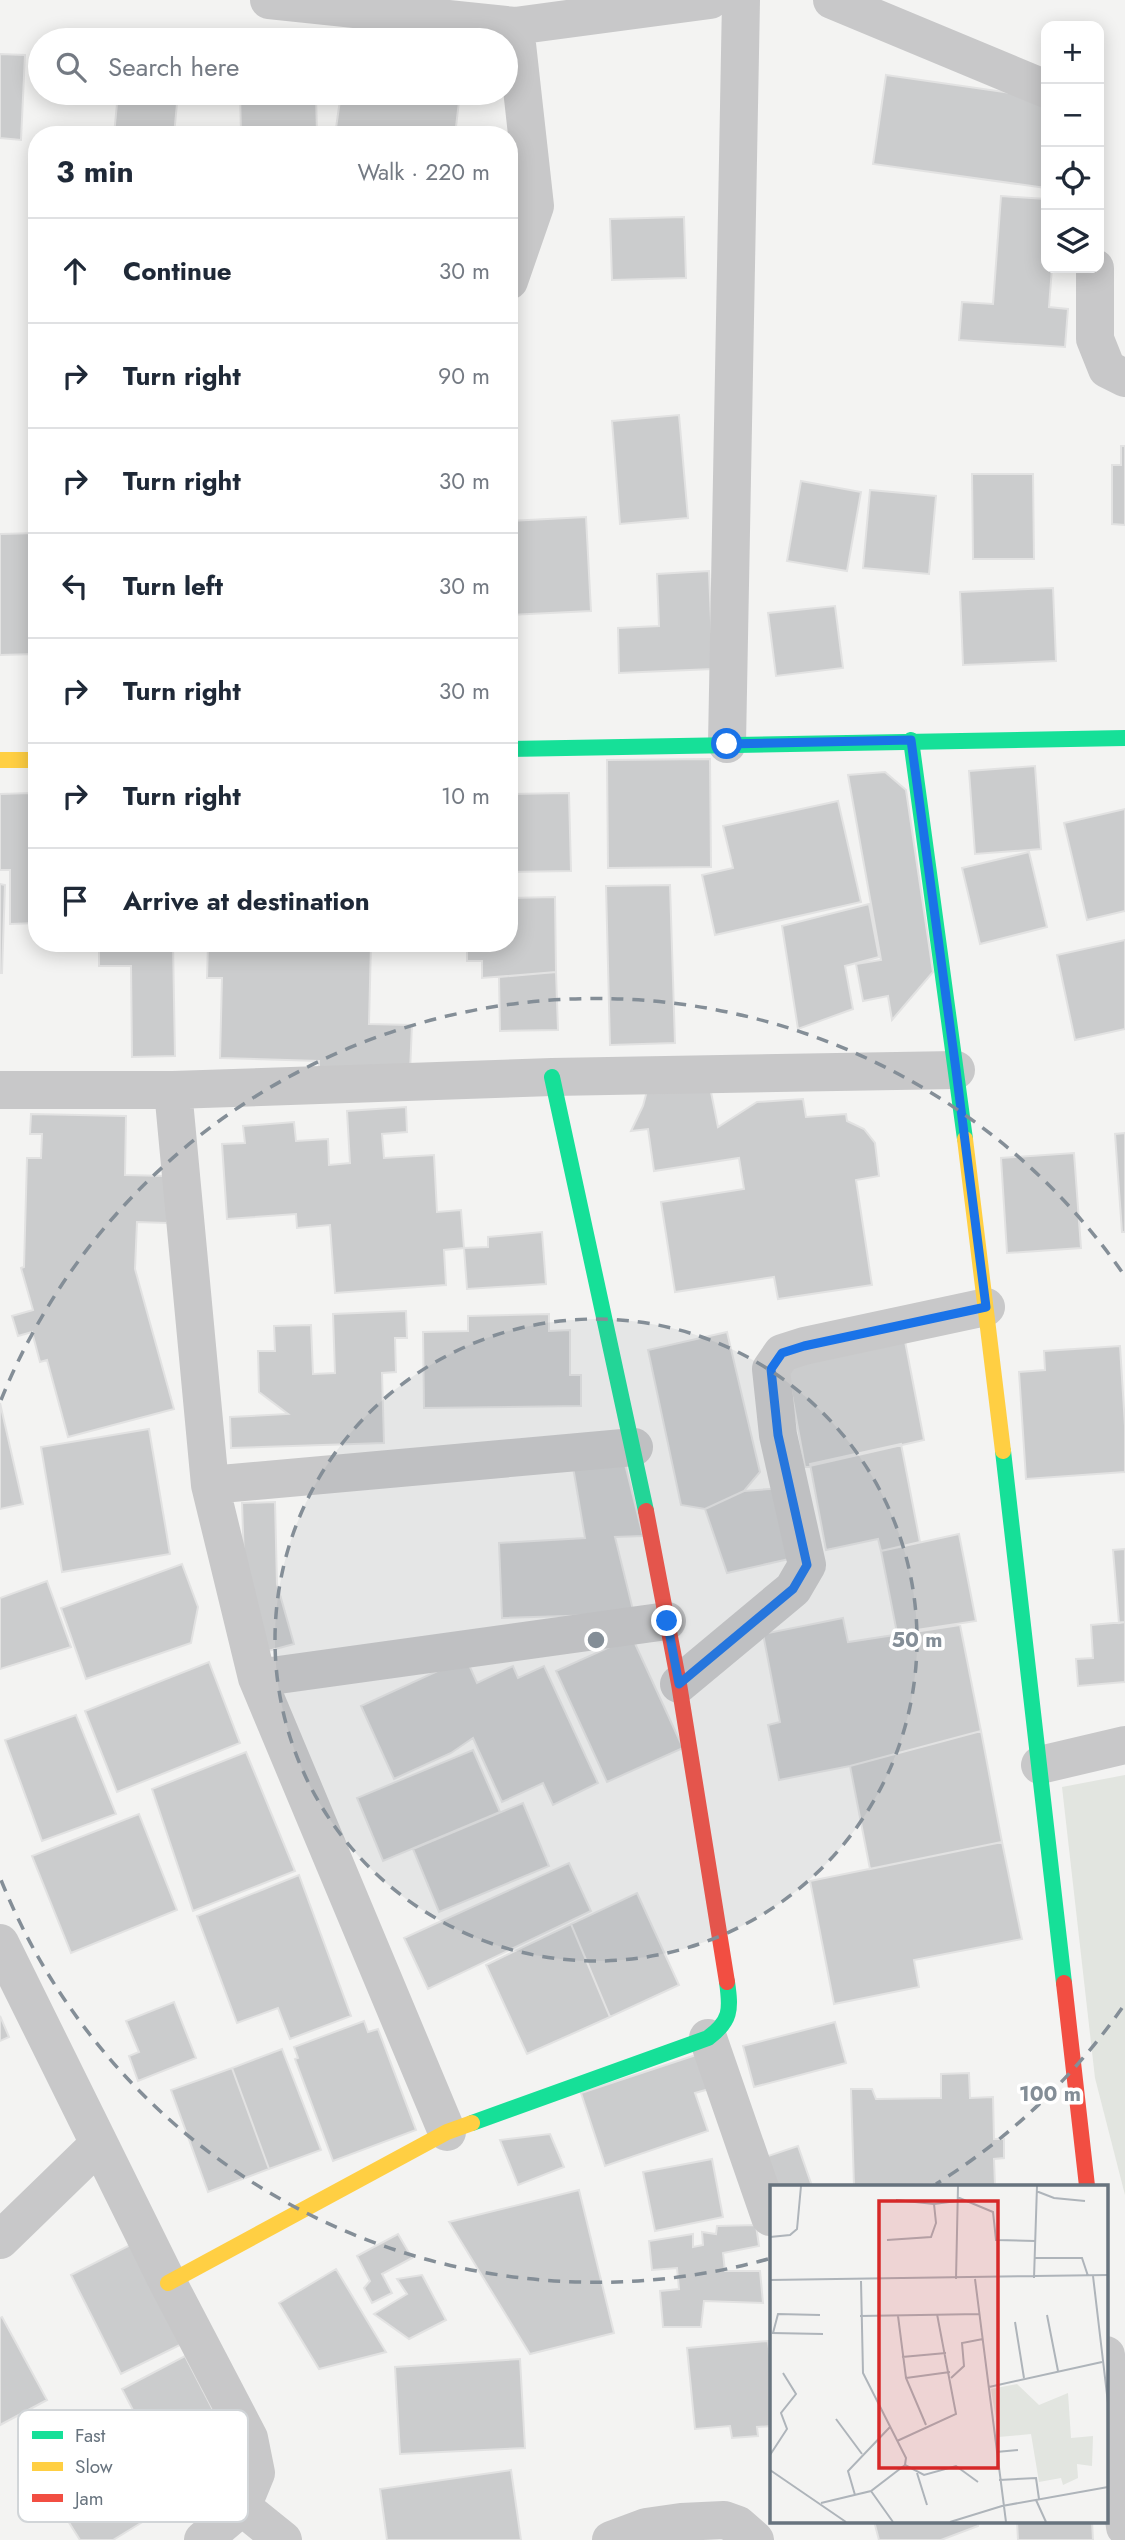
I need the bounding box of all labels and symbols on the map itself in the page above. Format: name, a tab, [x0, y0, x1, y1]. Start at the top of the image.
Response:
route start	[711, 728, 742, 759]
route end	[651, 1605, 682, 1636]
text: 50 m	[892, 1625, 942, 1655]
centre of rings	[584, 1628, 608, 1652]
text: 100 m	[1019, 2079, 1081, 2109]
inset map	[770, 2185, 1108, 2522]
legend	[18, 2410, 248, 2522]
text: Fast	[75, 2422, 106, 2449]
text: Slow	[75, 2453, 113, 2480]
text: Jam	[72, 2485, 104, 2512]

